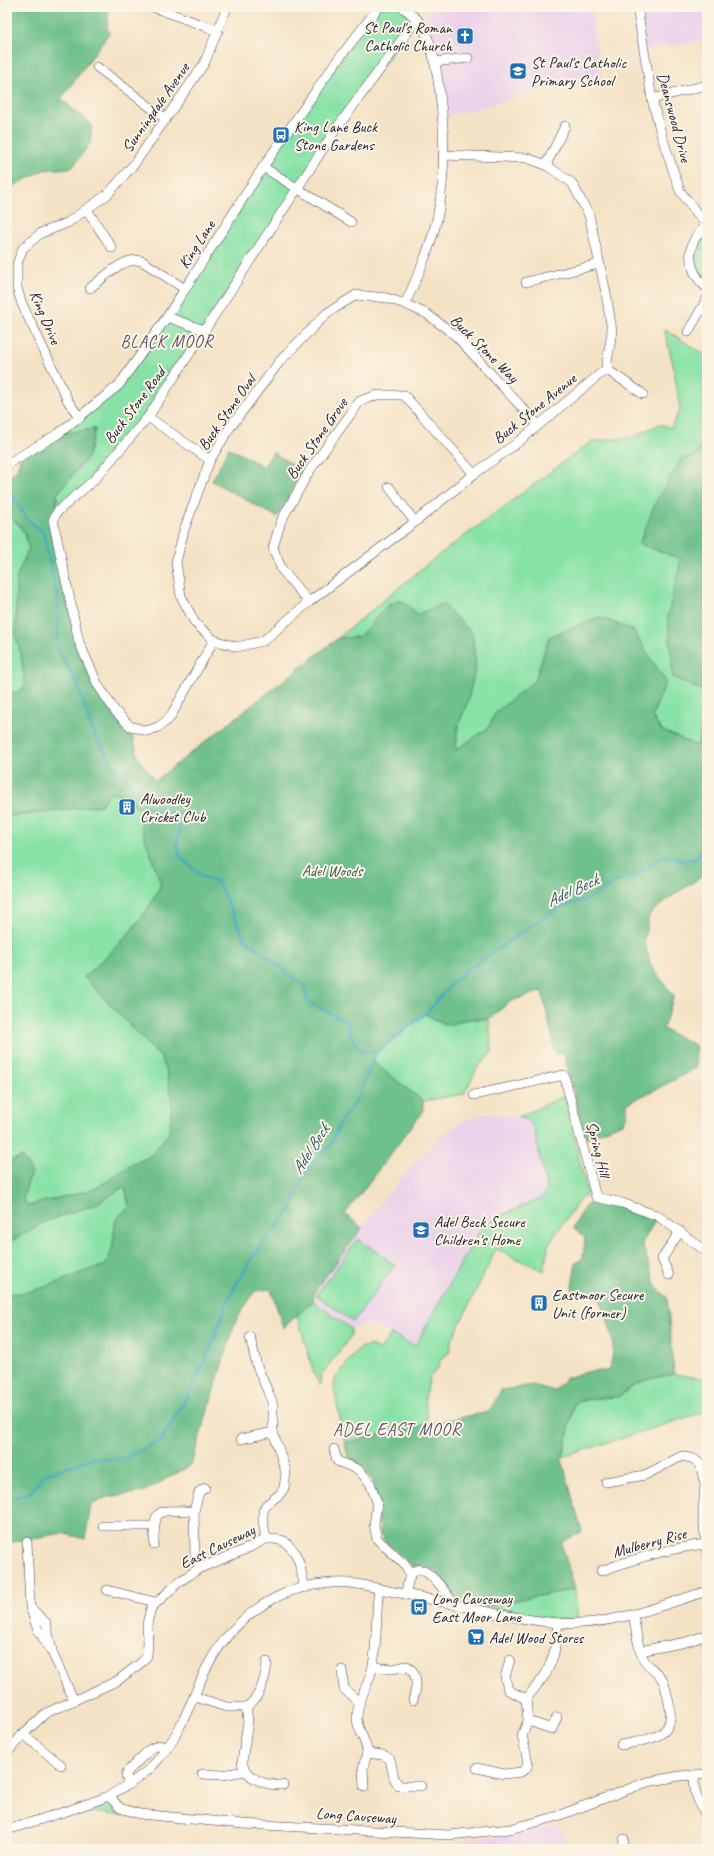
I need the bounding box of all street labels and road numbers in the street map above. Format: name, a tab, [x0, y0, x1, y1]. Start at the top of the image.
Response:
street label: Sunningdale Avenue	[118, 57, 195, 156]
street label: Deanswood Drive	[652, 70, 696, 166]
street label: King Lane	[174, 215, 221, 272]
street label: King Drive	[25, 288, 66, 349]
street label: Buck Stone Way	[446, 310, 524, 388]
street label: Buck Stone Road	[99, 361, 172, 448]
street label: Buck Stone Oval	[194, 368, 262, 454]
street label: Buck Stone Avenue	[489, 368, 582, 448]
street label: Buck Stone Grove	[282, 393, 353, 483]
street label: Spring Hill	[581, 1119, 615, 1182]
street label: East Causeway	[177, 1520, 260, 1574]
street label: Mulberry Rise	[610, 1523, 690, 1562]
street label: Long Causeway	[315, 1803, 398, 1829]

